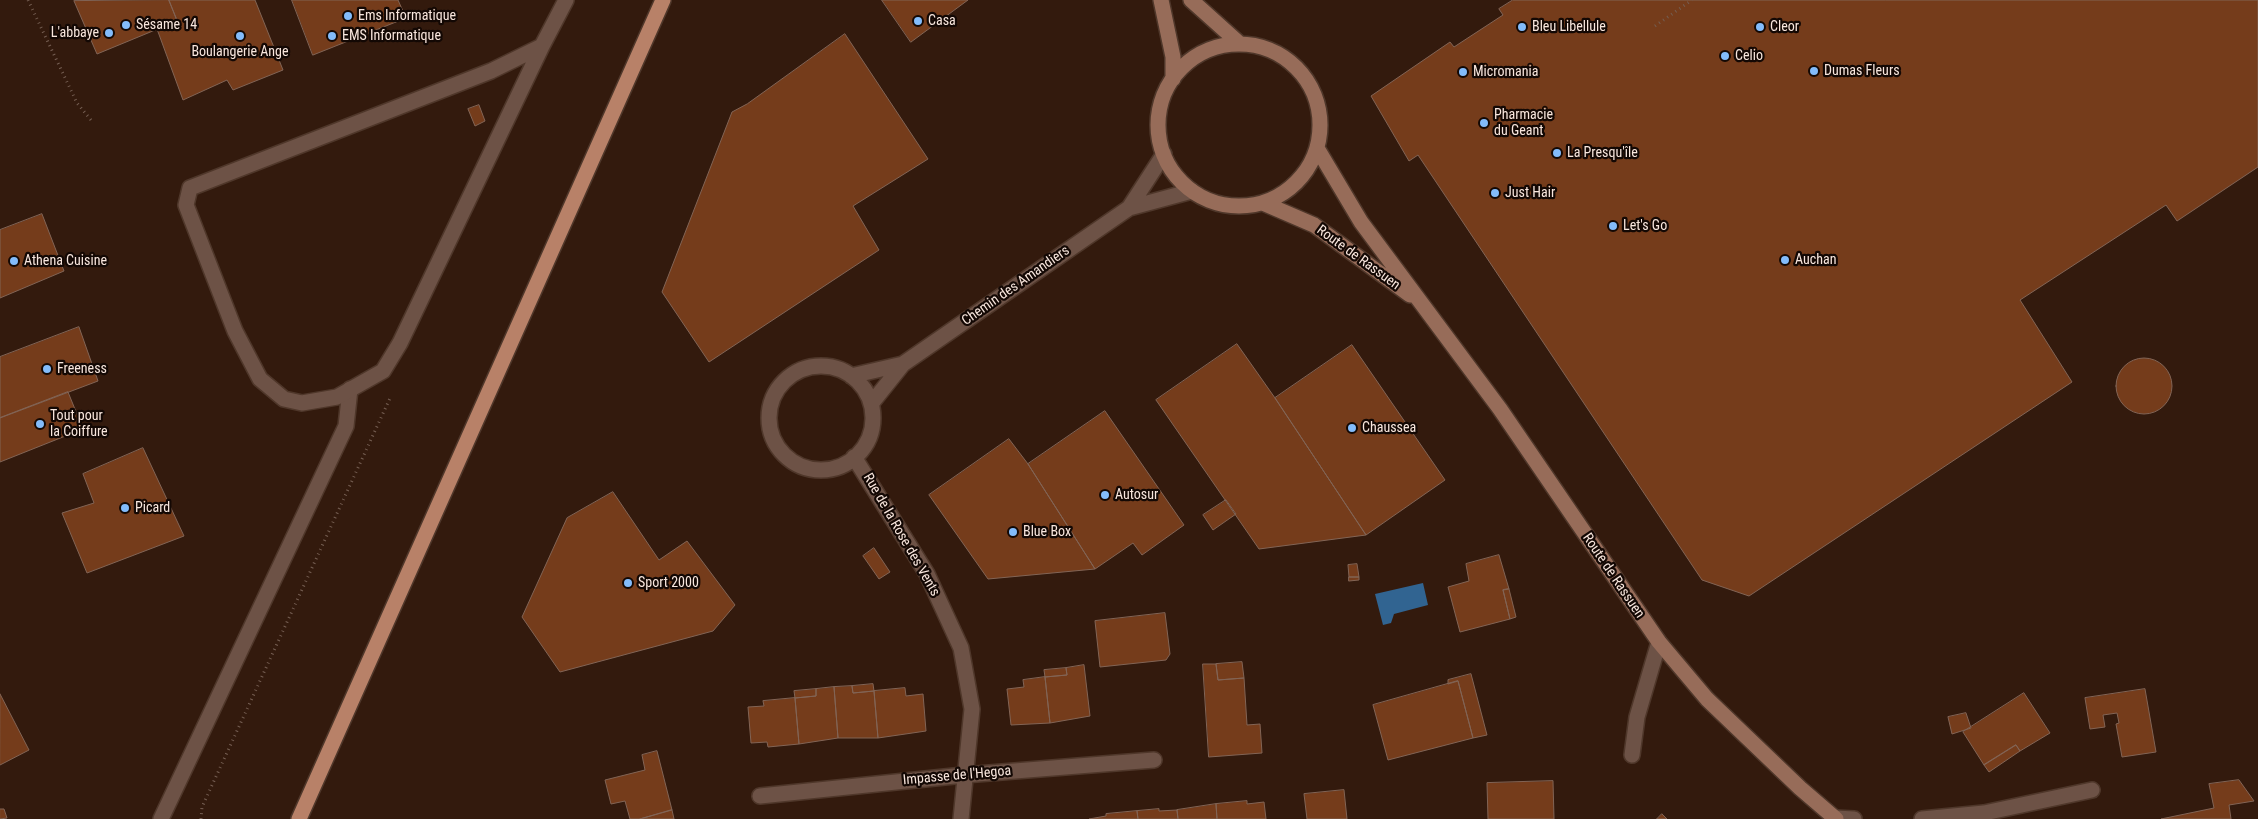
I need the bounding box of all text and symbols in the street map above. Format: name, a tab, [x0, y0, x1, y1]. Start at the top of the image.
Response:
place label: Ems Informatique	[358, 8, 456, 24]
marker: Ems Informatique	[342, 10, 354, 22]
place label: Casa	[928, 13, 956, 29]
marker: Casa	[912, 15, 924, 27]
place label: Sésame 14	[136, 17, 197, 33]
marker: Sésame 14	[120, 19, 132, 31]
place label: Bleu Libellule	[1532, 19, 1606, 35]
place label: Cleor	[1770, 19, 1799, 35]
marker: Bleu Libellule	[1516, 21, 1528, 33]
marker: Cleor	[1754, 21, 1766, 33]
place label: L'abbaye	[51, 25, 99, 41]
marker: L'abbaye	[103, 27, 115, 39]
place label: EMS Informatique	[342, 28, 441, 44]
marker: Boulangerie Ange	[234, 30, 246, 42]
marker: EMS Informatique	[326, 30, 338, 42]
place label: Boulangerie Ange	[191, 44, 289, 60]
place label: Celio	[1735, 48, 1763, 64]
marker: Celio	[1719, 50, 1731, 62]
place label: Dumas Fleurs	[1824, 63, 1900, 79]
place label: Micromania	[1473, 64, 1538, 80]
marker: Dumas Fleurs	[1808, 65, 1820, 77]
marker: Micromania	[1457, 66, 1469, 78]
place label: Pharmacie du Geant	[1494, 107, 1553, 140]
marker: Pharmacie du Geant	[1478, 117, 1490, 129]
place label: La Presqu'île	[1567, 145, 1638, 161]
marker: La Presqu'île	[1551, 147, 1563, 159]
place label: Just Hair	[1505, 185, 1555, 201]
marker: Just Hair	[1489, 187, 1501, 199]
place label: Let's Go	[1623, 218, 1667, 234]
marker: Let's Go	[1607, 220, 1619, 232]
street label: Route de Rassuen	[1313, 222, 1403, 294]
street label: Chemin des Amandiers	[959, 243, 1073, 329]
place label: Auchan	[1795, 252, 1836, 268]
place label: Athena Cuisine	[24, 253, 107, 269]
marker: Auchan	[1779, 254, 1791, 266]
marker: Athena Cuisine	[8, 255, 20, 267]
place label: Freeness	[57, 361, 107, 377]
marker: Freeness	[41, 363, 53, 375]
place label: Tout pour la Coiffure	[50, 408, 108, 441]
marker: Tout pour la Coiffure	[34, 418, 46, 430]
place label: Chaussea	[1362, 420, 1416, 436]
marker: Chaussea	[1346, 422, 1358, 434]
street label: Rue de la Rose des Vents	[859, 471, 943, 599]
place label: Autosur	[1115, 487, 1158, 503]
marker: Autosur	[1099, 489, 1111, 501]
place label: Picard	[135, 500, 170, 516]
marker: Picard	[119, 502, 131, 514]
place label: Blue Box	[1023, 524, 1071, 540]
marker: Blue Box	[1007, 526, 1019, 538]
street label: Route de Rassuen	[1578, 530, 1648, 622]
place label: Sport 2000	[638, 575, 699, 591]
marker: Sport 2000	[622, 577, 634, 589]
street label: Impasse de l'Hegoa	[902, 763, 1012, 789]

